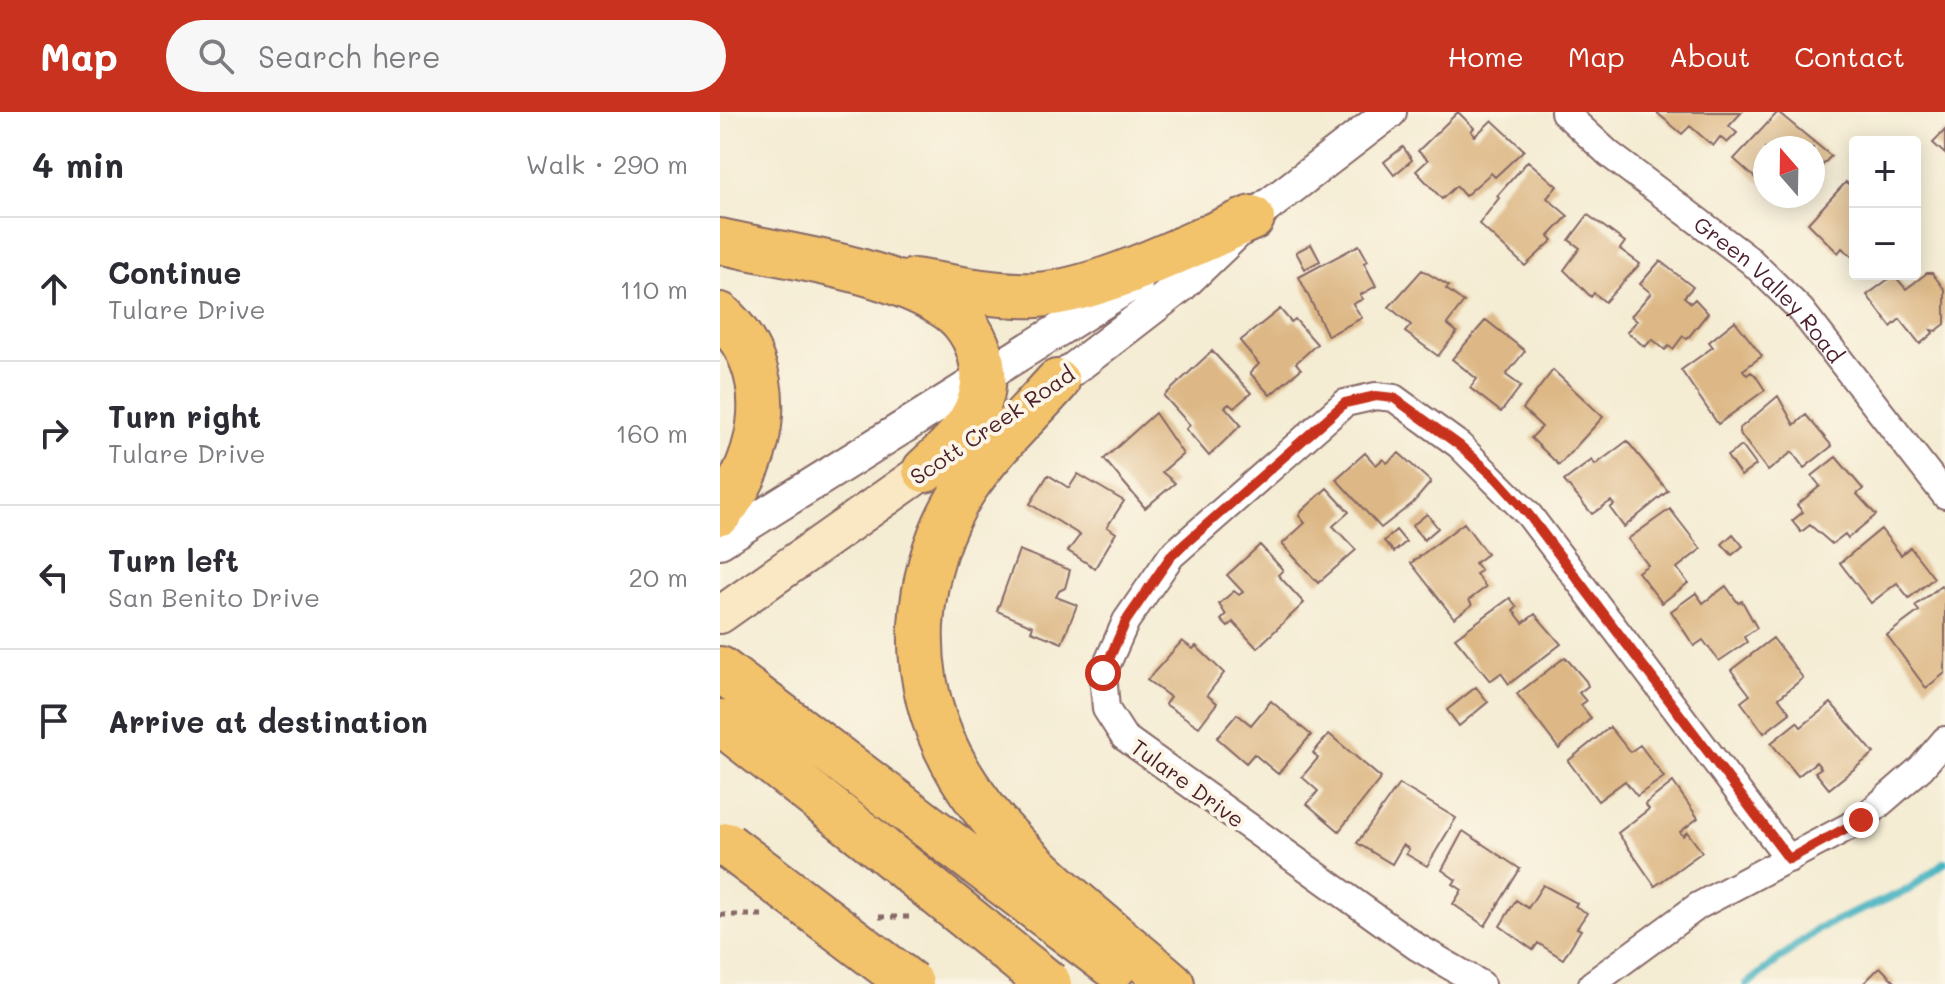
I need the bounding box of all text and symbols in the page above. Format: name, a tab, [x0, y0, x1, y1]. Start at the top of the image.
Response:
search box	[166, 20, 726, 92]
text: Map	[40, 31, 118, 81]
icon: search	[194, 34, 238, 78]
text: Search here	[258, 36, 441, 76]
text: Home	[1448, 38, 1524, 74]
text: Map	[1568, 38, 1625, 74]
text: About	[1669, 38, 1750, 74]
text: Contact	[1794, 38, 1905, 74]
north arrow	[1753, 136, 1825, 208]
map controls	[1849, 136, 1921, 280]
button: +	[1849, 136, 1921, 208]
text: 4 min	[32, 142, 124, 187]
text: Walk · 290 m	[526, 147, 688, 181]
button: −	[1849, 208, 1921, 280]
street label: Green Valley Road	[1689, 209, 1851, 368]
text: Continue	[108, 252, 241, 292]
icon: ahead	[32, 267, 76, 311]
text: 110 m	[620, 272, 688, 306]
text: Tulare Drive	[108, 292, 266, 326]
street label: Scott Creek Road	[904, 359, 1080, 491]
text: Turn right	[108, 396, 261, 436]
icon: right	[32, 411, 76, 455]
text: 160 m	[616, 416, 688, 450]
text: Tulare Drive	[108, 436, 266, 470]
text: Turn left	[108, 540, 239, 580]
icon: left	[32, 555, 76, 599]
text: 20 m	[628, 560, 688, 594]
text: San Benito Drive	[108, 580, 320, 614]
route start	[1085, 655, 1121, 691]
icon: arrive	[32, 699, 76, 743]
text: Arrive at destination	[108, 701, 428, 741]
street label: Tulare Drive	[1126, 732, 1250, 834]
route end	[1843, 802, 1879, 838]

